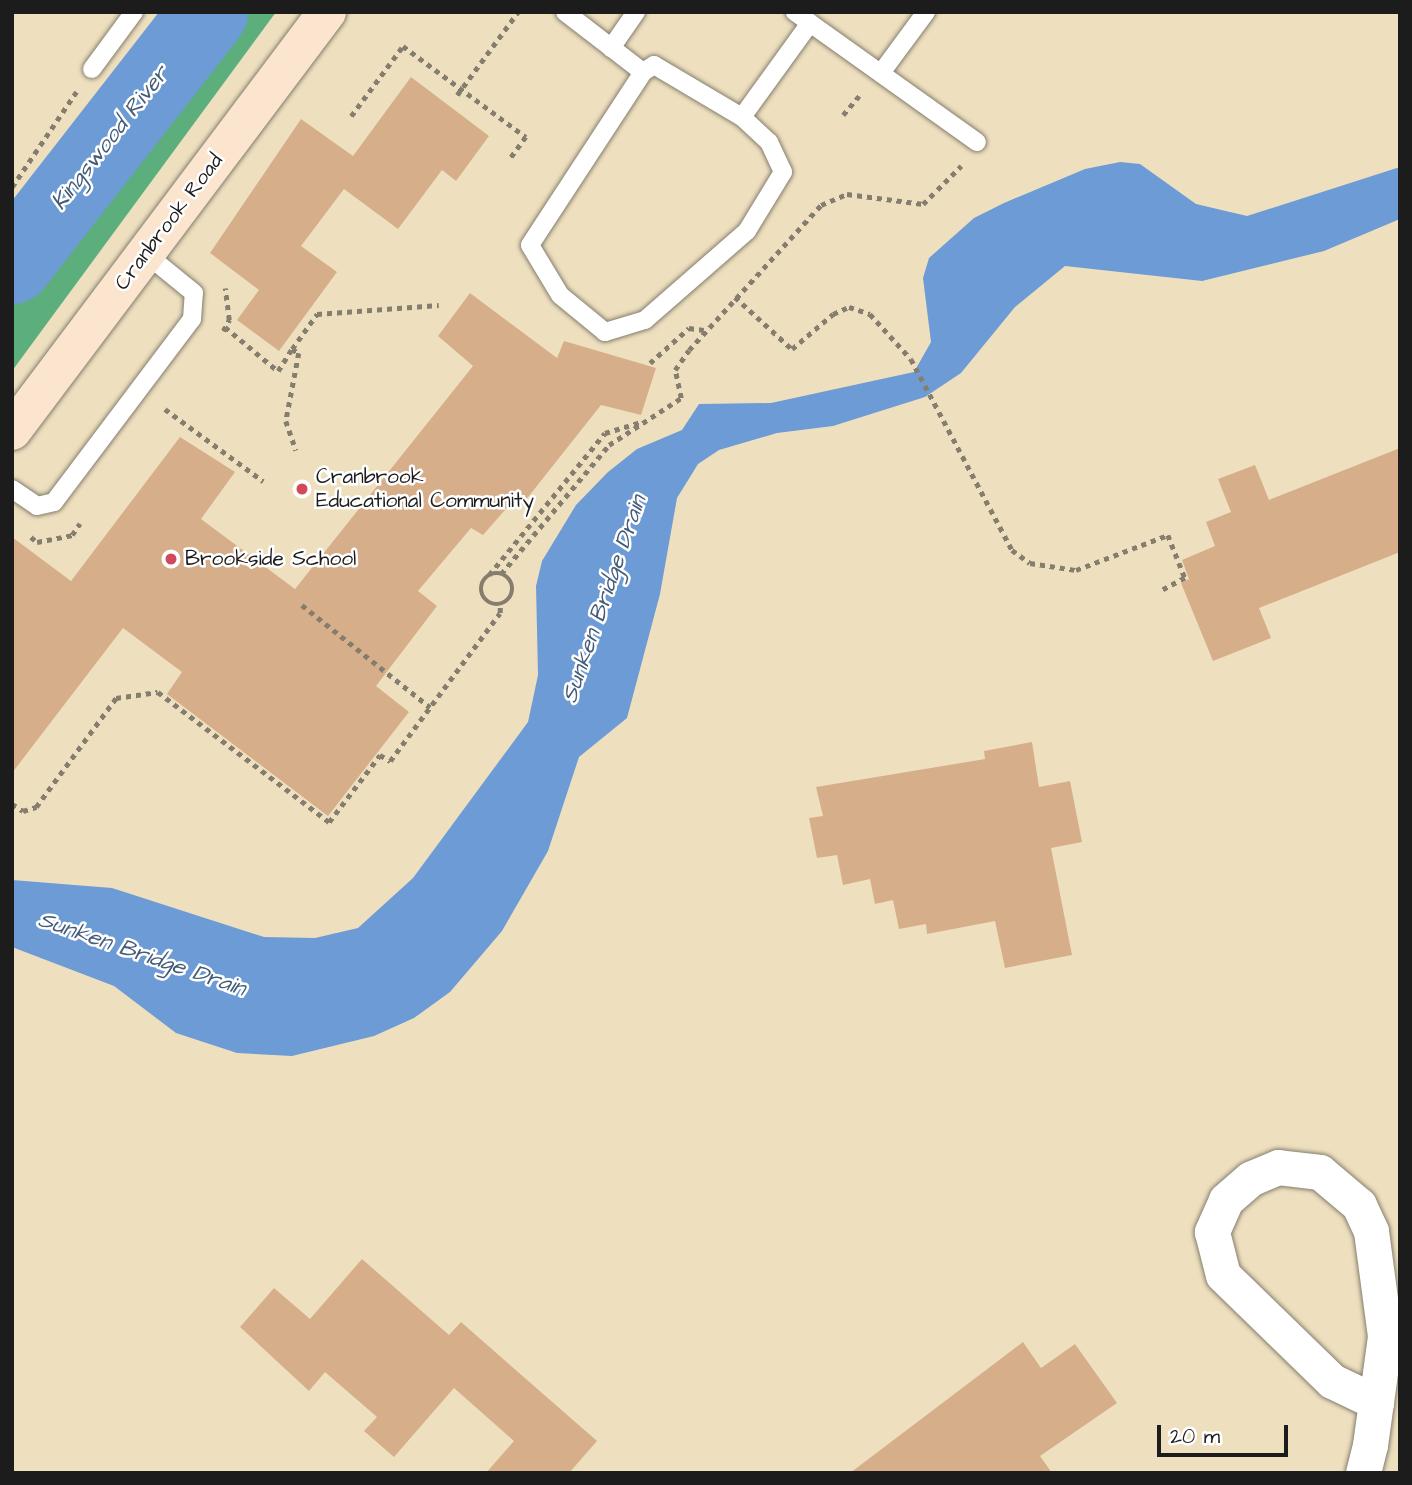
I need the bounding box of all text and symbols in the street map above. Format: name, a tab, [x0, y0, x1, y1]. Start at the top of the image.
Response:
water label: Kingswood River	[45, 61, 175, 215]
street label: Cranbrook Road	[110, 149, 228, 295]
place label: Cranbrook Educational Community	[316, 464, 534, 514]
marker: Cranbrook Educational Community	[294, 481, 310, 497]
water label: Sunken Bridge Drain	[556, 492, 652, 706]
place label: Brookside School	[185, 546, 356, 572]
marker: Brookside School	[163, 551, 179, 567]
water label: Sunken Bridge Drain	[35, 906, 249, 1002]
scale bar	[1160, 1412, 1291, 1456]
text: 20 m	[1170, 1422, 1220, 1451]

